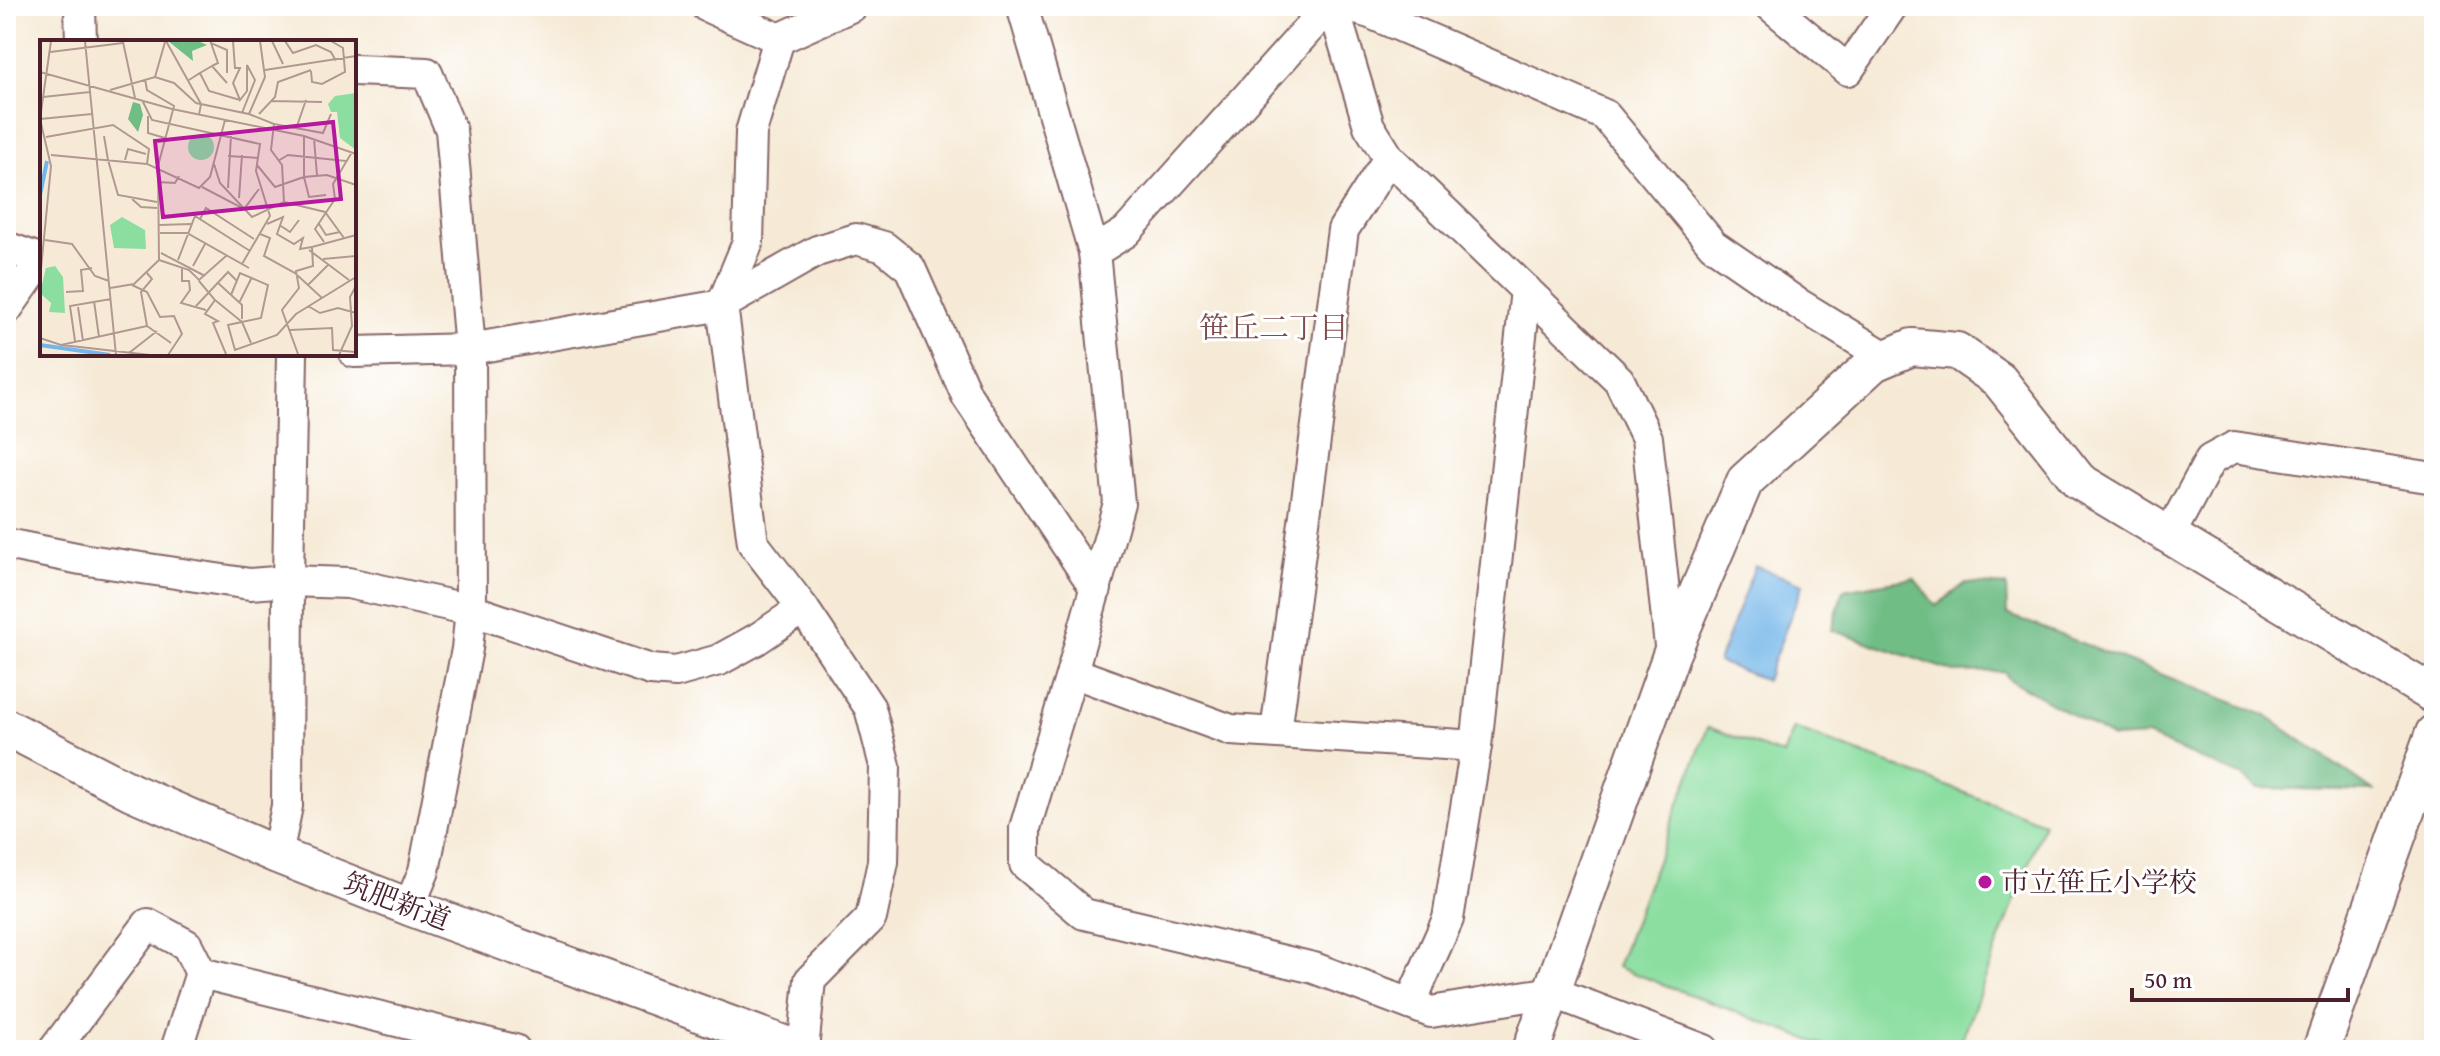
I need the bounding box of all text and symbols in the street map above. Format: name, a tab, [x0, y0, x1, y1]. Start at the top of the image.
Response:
inset map	[40, 40, 356, 356]
district label: 笹丘二丁目	[1199, 305, 1349, 349]
street label: 筑肥新道	[338, 861, 457, 940]
place label: 市立笹丘小学校	[2001, 861, 2197, 902]
marker: 市立笹丘小学校	[1976, 873, 1994, 891]
scale bar	[2132, 952, 2348, 1002]
text: 50 m	[2144, 962, 2192, 997]

